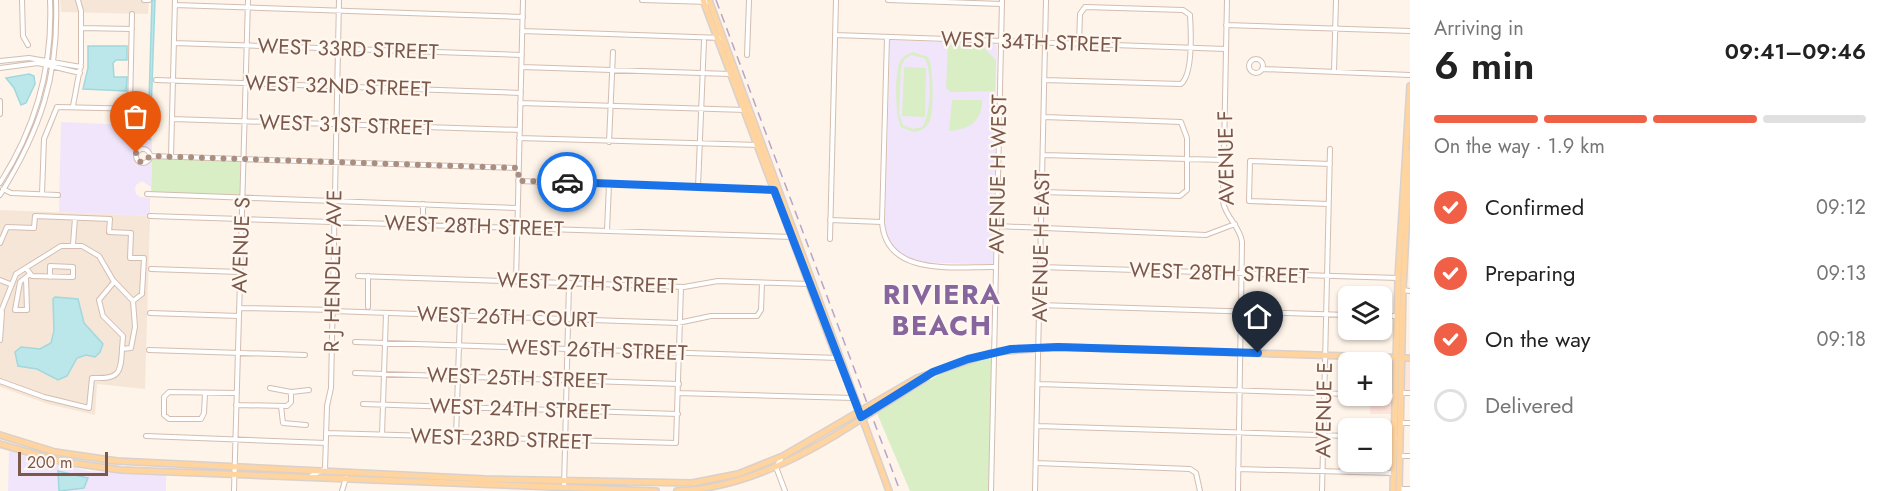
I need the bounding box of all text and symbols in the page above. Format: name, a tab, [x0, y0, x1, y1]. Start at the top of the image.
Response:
text: Arriving in	[1434, 14, 1524, 43]
street label: WEST 34TH STREET	[940, 24, 1122, 60]
street label: WEST 33RD STREET	[257, 31, 439, 67]
text: 09:41–09:46	[1725, 35, 1866, 67]
text: 6 min	[1434, 37, 1535, 94]
street label: WEST 32ND STREET	[244, 68, 432, 104]
pin	[110, 91, 161, 153]
street label: AVENUE H WEST	[982, 94, 1014, 254]
icon: bag	[119, 100, 152, 133]
street label: WEST 31ST STREET	[258, 107, 434, 143]
street label: AVENUE F	[1210, 110, 1242, 206]
text: On the way · 1.9 km	[1434, 132, 1605, 161]
courier	[537, 152, 597, 212]
icon: car	[551, 166, 584, 199]
street label: AVENUE H EAST	[1025, 169, 1057, 322]
street label: R J HENDLEY AVE	[317, 189, 349, 353]
icon: check	[1434, 191, 1467, 224]
text: Confirmed	[1485, 191, 1584, 223]
text: 09:12	[1816, 193, 1866, 222]
street label: AVENUE S	[224, 197, 258, 293]
street label: WEST 28TH STREET	[384, 208, 565, 244]
street label: WEST 28TH STREET	[1129, 255, 1310, 291]
icon: check	[1434, 257, 1467, 290]
text: Preparing	[1485, 257, 1576, 289]
text: 09:13	[1817, 259, 1866, 288]
street label: WEST 27TH STREET	[496, 265, 678, 301]
district label: RIVIERA BEACH	[883, 275, 1001, 345]
map controls	[1338, 286, 1392, 472]
button: layers	[1338, 286, 1392, 340]
pin	[1232, 291, 1283, 353]
street label: WEST 26TH COURT	[416, 299, 598, 335]
icon: home	[1241, 300, 1274, 333]
icon: check	[1434, 323, 1467, 356]
text: On the way	[1485, 323, 1590, 355]
text: 09:18	[1817, 325, 1866, 354]
street label: WEST 26TH STREET	[506, 332, 688, 368]
button: +	[1338, 352, 1392, 406]
street label: WEST 25TH STREET	[426, 360, 608, 396]
street label: AVENUE E	[1308, 362, 1340, 458]
text: Delivered	[1485, 389, 1574, 421]
street label: WEST 24TH STREET	[429, 391, 611, 427]
button: −	[1338, 418, 1392, 472]
street label: WEST 23RD STREET	[410, 421, 592, 457]
scale bar	[18, 449, 108, 476]
text: 200 m	[27, 451, 73, 474]

